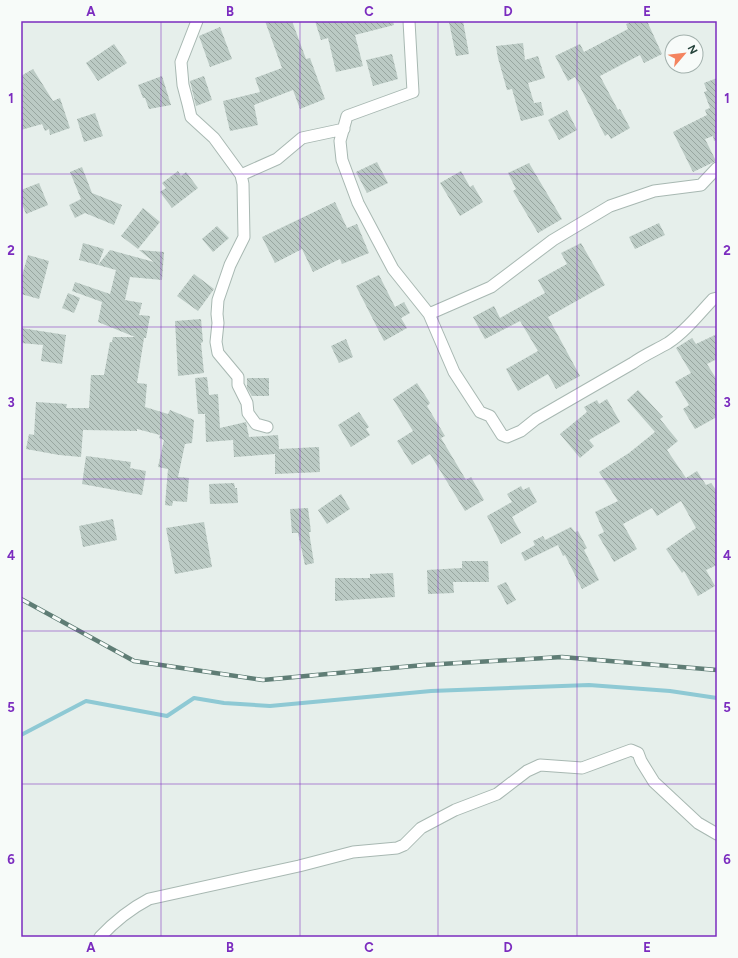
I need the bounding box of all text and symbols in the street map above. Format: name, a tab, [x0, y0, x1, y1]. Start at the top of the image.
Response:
text: A	[86, 4, 96, 19]
text: B	[226, 4, 234, 19]
text: C	[364, 4, 374, 19]
text: D	[503, 4, 513, 19]
text: E	[643, 4, 651, 19]
north arrow	[664, 34, 704, 74]
text: N	[685, 43, 700, 56]
text: 1	[8, 91, 14, 106]
text: 1	[724, 91, 730, 106]
text: 2	[7, 243, 15, 258]
text: 2	[723, 243, 731, 258]
text: 3	[7, 395, 15, 410]
text: 3	[723, 395, 731, 410]
text: 4	[7, 548, 15, 563]
text: 4	[723, 548, 731, 563]
text: 5	[7, 700, 15, 715]
text: 5	[723, 700, 731, 715]
text: 6	[7, 852, 15, 867]
text: 6	[723, 852, 731, 867]
text: A	[86, 940, 96, 955]
text: B	[226, 940, 234, 955]
text: C	[364, 940, 374, 955]
text: D	[503, 940, 513, 955]
text: E	[643, 940, 651, 955]

